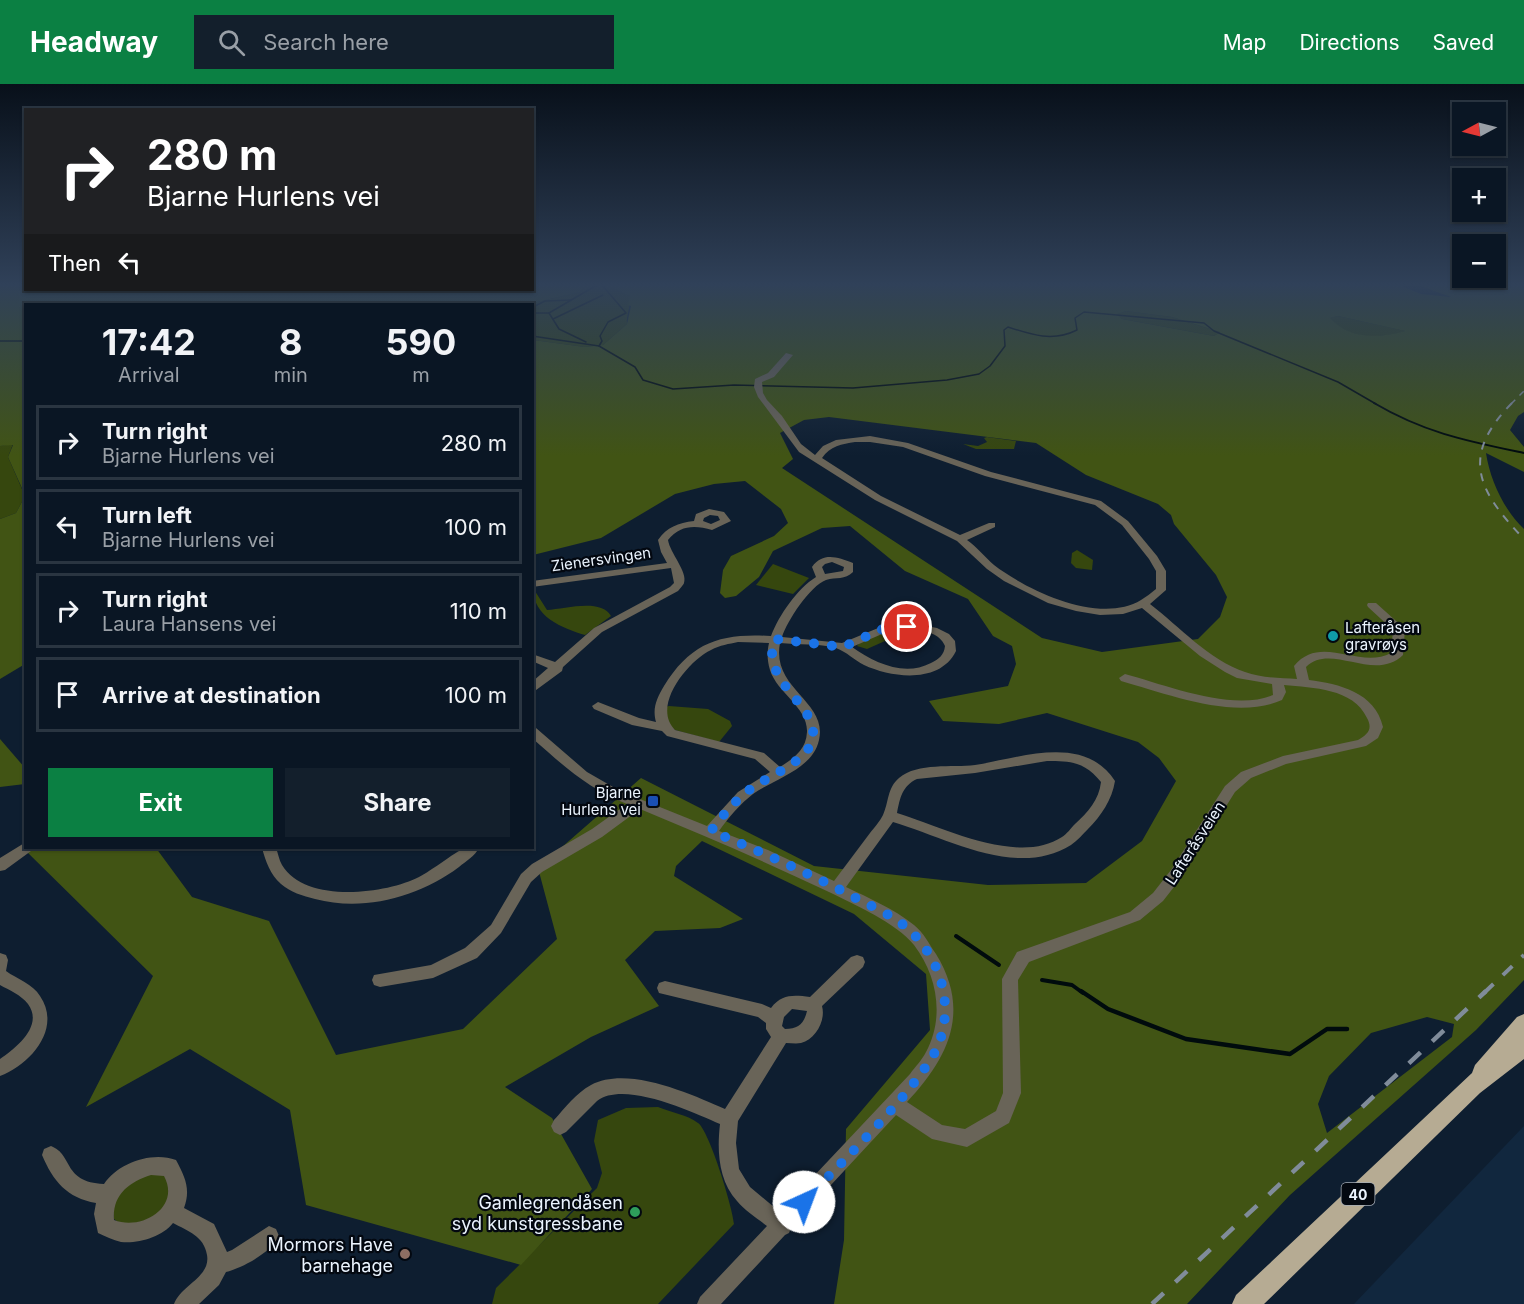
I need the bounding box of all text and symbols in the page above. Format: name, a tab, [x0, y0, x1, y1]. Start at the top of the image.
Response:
search box	[194, 15, 614, 69]
text: Headway	[30, 25, 158, 59]
icon: search	[215, 26, 248, 59]
text: Search here	[263, 29, 389, 55]
text: Map	[1223, 30, 1266, 55]
text: Directions	[1299, 30, 1400, 55]
text: Saved	[1433, 30, 1494, 55]
north arrow	[1452, 102, 1506, 156]
map controls	[1452, 102, 1506, 288]
text: 280 m	[147, 129, 277, 180]
icon: right	[48, 132, 126, 210]
button: +	[1452, 168, 1506, 222]
text: Bjarne Hurlens vei	[147, 180, 380, 213]
button: −	[1452, 234, 1506, 288]
icon: left	[113, 246, 146, 279]
text: Then	[48, 250, 101, 276]
text: 17:42	[102, 320, 196, 364]
text: 8	[279, 320, 303, 364]
text: 590	[386, 320, 456, 364]
text: Arrival	[118, 363, 180, 387]
text: min	[274, 363, 308, 387]
text: m	[412, 363, 430, 387]
text: Turn right	[102, 418, 208, 444]
icon: right	[51, 426, 84, 459]
text: 280 m	[441, 430, 507, 456]
text: Bjarne Hurlens vei	[102, 444, 275, 468]
text: Turn left	[102, 502, 192, 528]
icon: left	[51, 510, 84, 543]
text: 100 m	[445, 514, 507, 540]
text: Bjarne Hurlens vei	[102, 528, 275, 552]
street label: Zienersvingen	[550, 543, 652, 575]
text: Turn right	[102, 586, 208, 612]
icon: right	[51, 594, 84, 627]
text: 110 m	[450, 598, 507, 624]
pin	[881, 601, 932, 652]
icon: arrive	[890, 610, 923, 643]
text: Laura Hansens vei	[102, 612, 276, 636]
place label: Lafteråsen gravrøys	[1345, 618, 1420, 654]
marker: Lafteråsen gravrøys	[1326, 629, 1340, 643]
icon: arrive	[51, 678, 84, 711]
text: Arrive at destination	[102, 682, 321, 708]
text: 100 m	[445, 682, 507, 708]
button: Exit	[48, 768, 273, 837]
button: Share	[285, 768, 510, 837]
place label: Bjarne Hurlens vei	[561, 783, 641, 819]
marker: Bjarne Hurlens vei	[646, 794, 660, 808]
street label: Lafteråsveien	[1161, 798, 1229, 888]
position arrow	[772, 1170, 836, 1234]
road number: 40	[1342, 1183, 1374, 1205]
place label: Gamlegrendåsen syd kunstgressbane	[452, 1192, 623, 1234]
marker: Gamlegrendåsen syd kunstgressbane	[628, 1205, 642, 1219]
place label: Mormors Have barnehage	[268, 1234, 393, 1276]
marker: Mormors Have barnehage	[398, 1247, 412, 1261]

